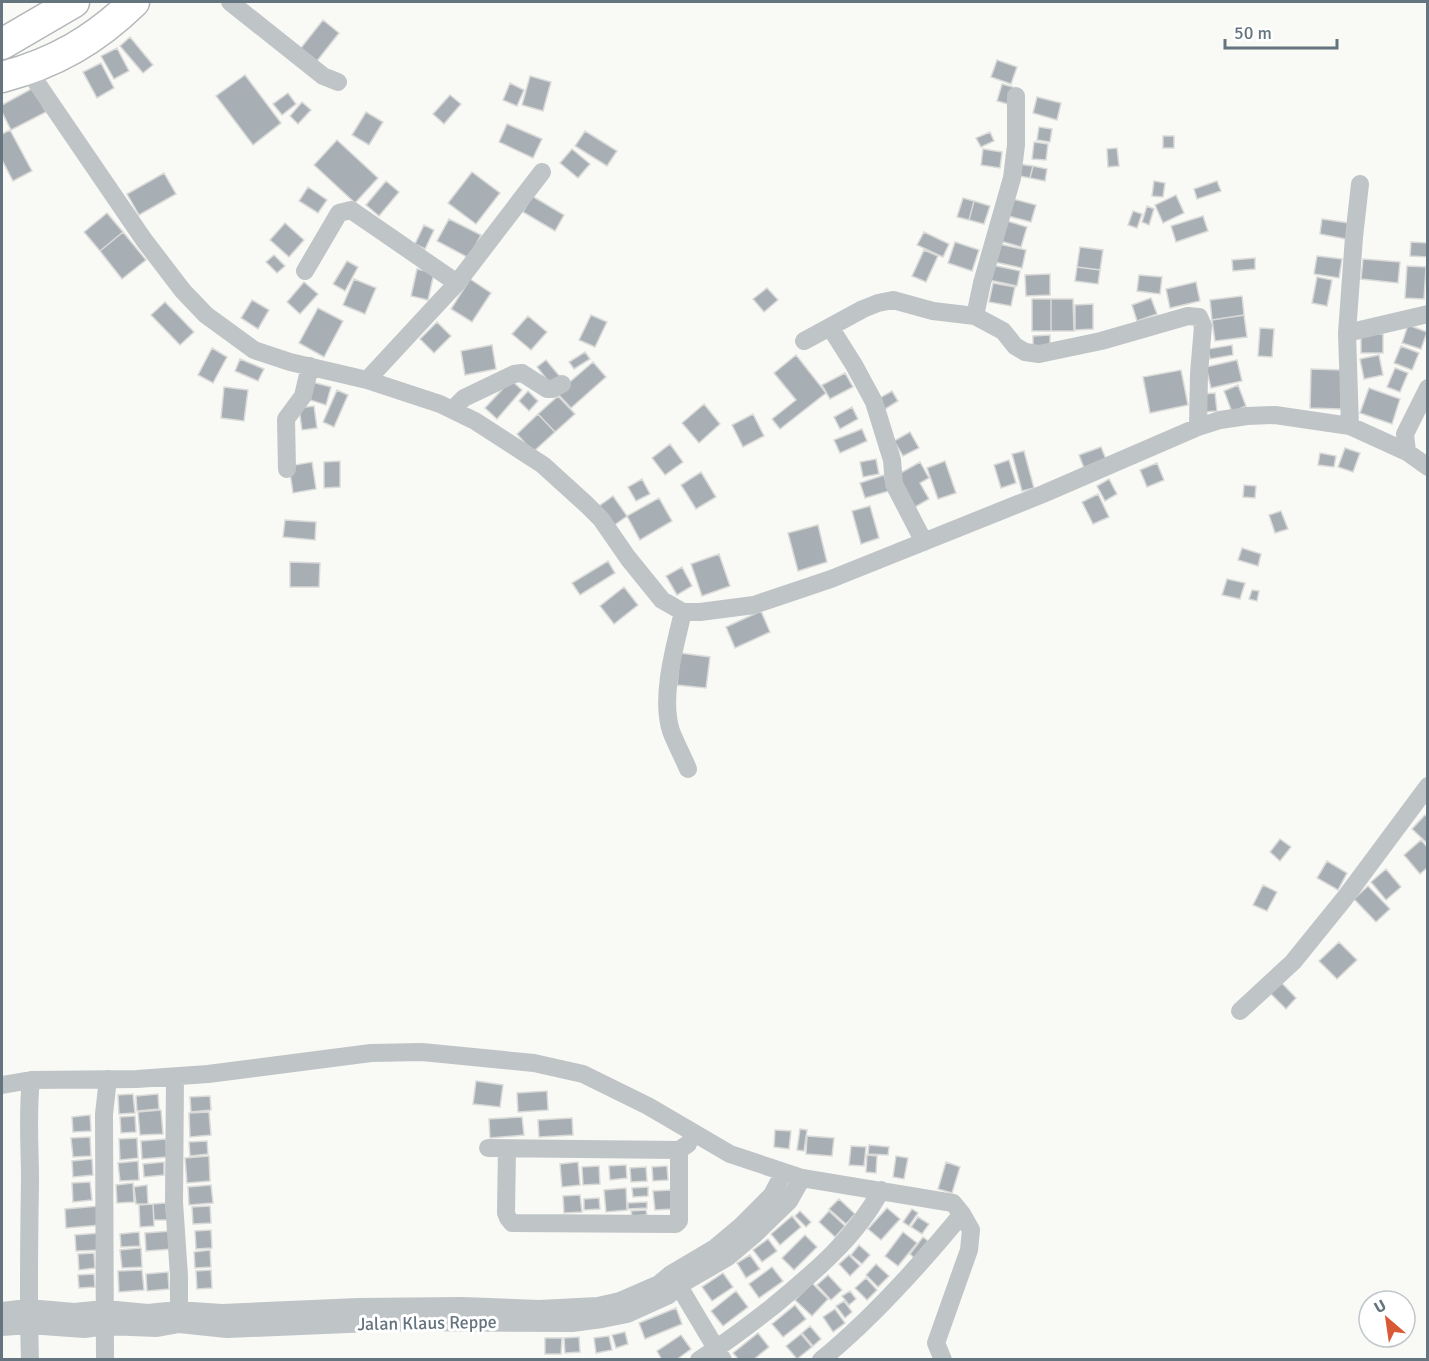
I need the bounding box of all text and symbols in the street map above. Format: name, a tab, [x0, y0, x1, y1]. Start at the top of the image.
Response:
scale bar	[1225, 12, 1338, 50]
text: 50 m	[1234, 22, 1272, 44]
north arrow	[1357, 1289, 1417, 1349]
text: U	[1371, 1295, 1390, 1318]
street label: Jalan Klaus Reppe	[357, 1311, 497, 1335]

